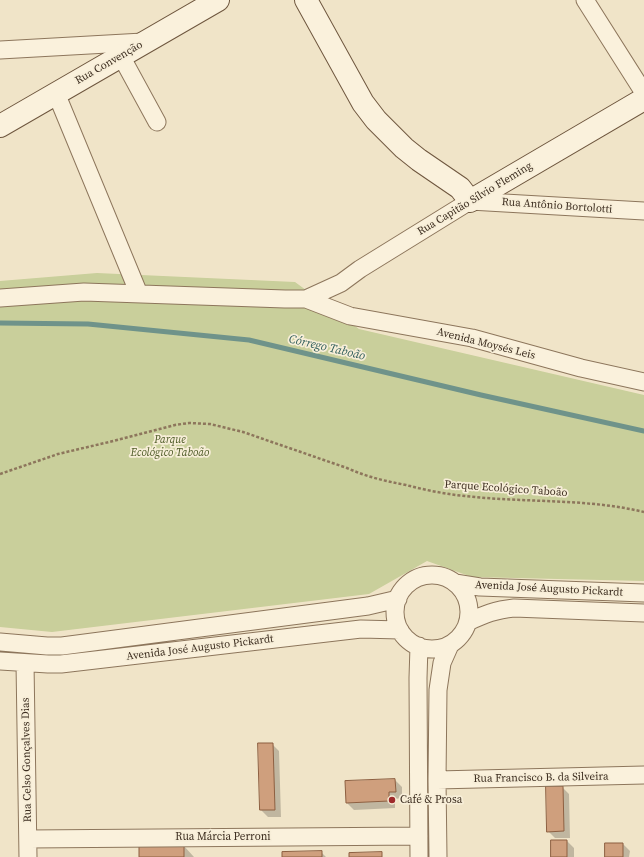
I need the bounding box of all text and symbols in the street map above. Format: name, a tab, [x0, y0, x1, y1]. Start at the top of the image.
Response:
street label: Rua Convenção	[73, 38, 145, 88]
street label: Rua Capitão Sílvio Fleming	[415, 159, 535, 239]
street label: Rua Antônio Bortolotti	[501, 196, 613, 216]
street label: Avenida Moysés Leis	[435, 325, 537, 363]
water label: Córrego Taboão	[287, 332, 367, 364]
park label: Parque Ecológico Taboão	[131, 433, 209, 459]
street label: Parque Ecológico Taboão	[444, 478, 568, 500]
street label: Avenida José Augusto Pickardt	[475, 579, 623, 599]
street label: Avenida José Augusto Pickardt	[126, 632, 274, 664]
street label: Rua Celso Gonçalves Dias	[19, 697, 35, 823]
street label: Rua Francisco B. da Silveira	[473, 770, 609, 786]
place label: Café & Prosa	[400, 793, 462, 807]
marker: Café & Prosa	[387, 795, 397, 805]
street label: Rua Márcia Perroni	[175, 830, 271, 844]

